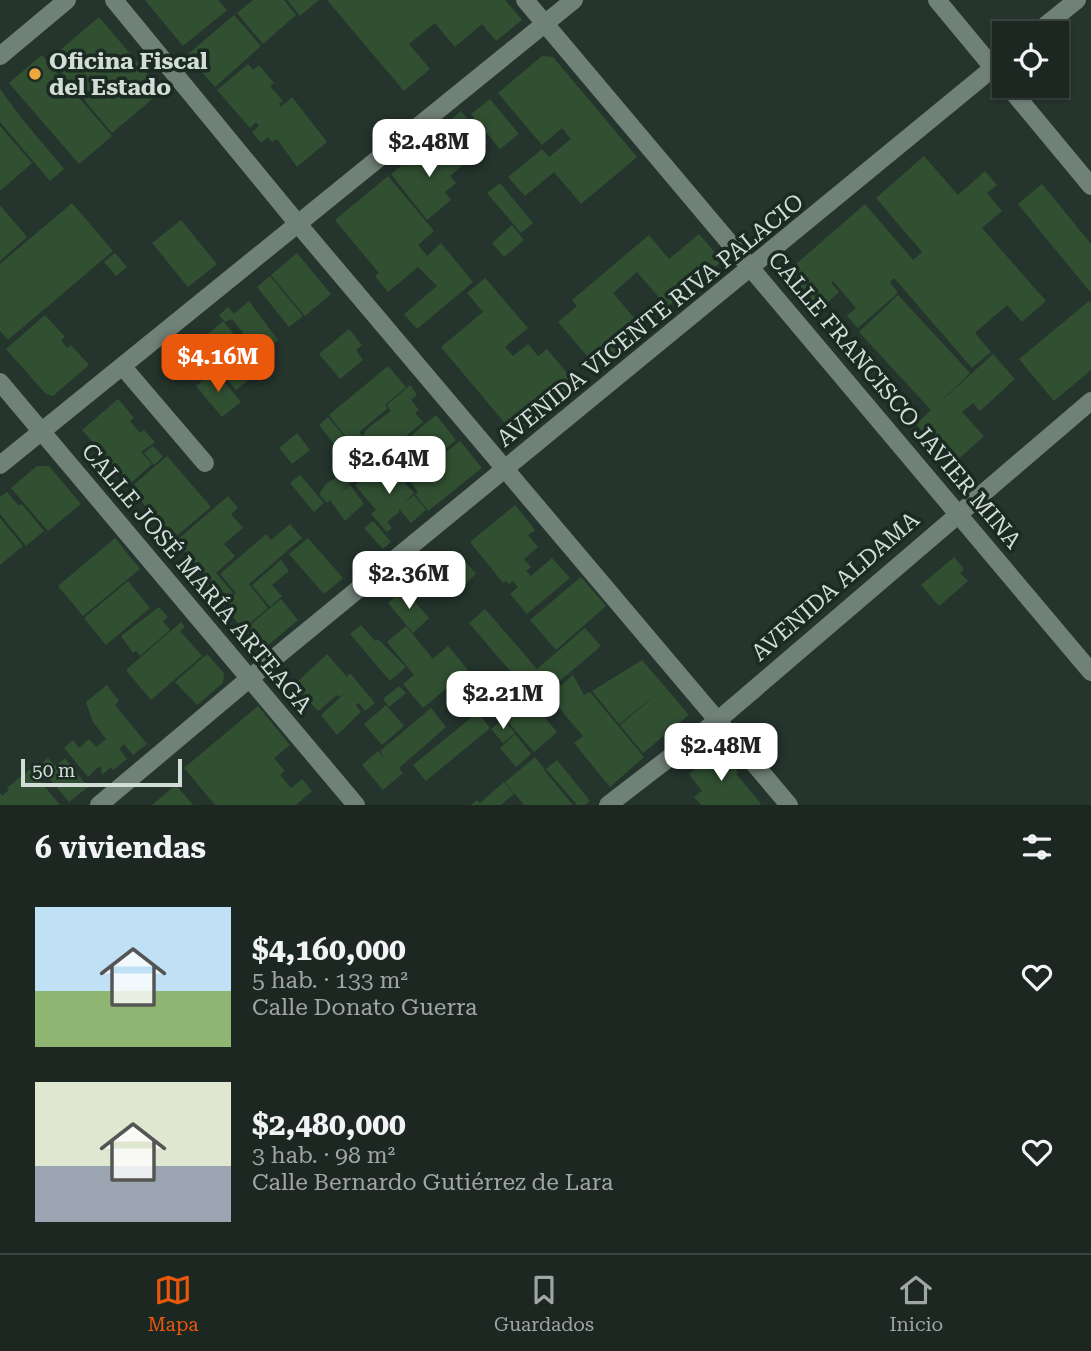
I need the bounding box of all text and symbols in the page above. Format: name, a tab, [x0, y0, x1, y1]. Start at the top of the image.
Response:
map controls	[992, 21, 1069, 98]
button: locate	[992, 21, 1069, 98]
place label: Oficina Fiscal del Estado	[49, 48, 208, 101]
marker: Oficina Fiscal del Estado	[27, 66, 43, 82]
pin: $2.48M	[372, 120, 486, 179]
text: $2.48M	[389, 128, 469, 155]
street label: AVENIDA VICENTE RIVA PALACIO	[492, 188, 809, 452]
street label: CALLE FRANCISCO JAVIER MINA	[762, 246, 1027, 554]
pin: $4.16M	[161, 334, 275, 394]
text: $4.16M	[178, 343, 258, 370]
pin: $2.64M	[332, 436, 446, 496]
street label: CALLE JOSÉ MARÍA ARTEAGA	[76, 438, 317, 719]
text: $2.64M	[349, 445, 429, 472]
street label: AVENIDA ALDAMA	[746, 506, 925, 667]
pin: $2.36M	[352, 552, 466, 611]
text: $2.36M	[369, 560, 449, 587]
pin: $2.21M	[446, 672, 560, 731]
text: $2.21M	[463, 680, 543, 707]
pin: $2.48M	[664, 724, 778, 783]
text: $2.48M	[681, 732, 761, 759]
scale bar	[21, 756, 182, 788]
text: 50 m	[32, 759, 75, 782]
icon: filters	[1018, 828, 1056, 866]
text: 6 viviendas	[35, 830, 206, 865]
text: $4,160,000	[252, 932, 406, 967]
icon: home	[91, 935, 175, 1019]
icon: heart	[1018, 958, 1056, 996]
text: 5 hab. · 133 m²	[252, 967, 408, 994]
text: Calle Donato Guerra	[252, 994, 478, 1021]
text: $2,480,000	[252, 1107, 406, 1142]
icon: home	[91, 1110, 175, 1194]
icon: heart	[1018, 1133, 1056, 1171]
text: 3 hab. · 98 m²	[252, 1142, 395, 1169]
text: Calle Bernardo Gutiérrez de Lara	[252, 1169, 613, 1196]
tab: Mapa	[148, 1271, 198, 1336]
tab: Guardados	[494, 1271, 594, 1336]
tab: Inicio	[889, 1271, 943, 1336]

